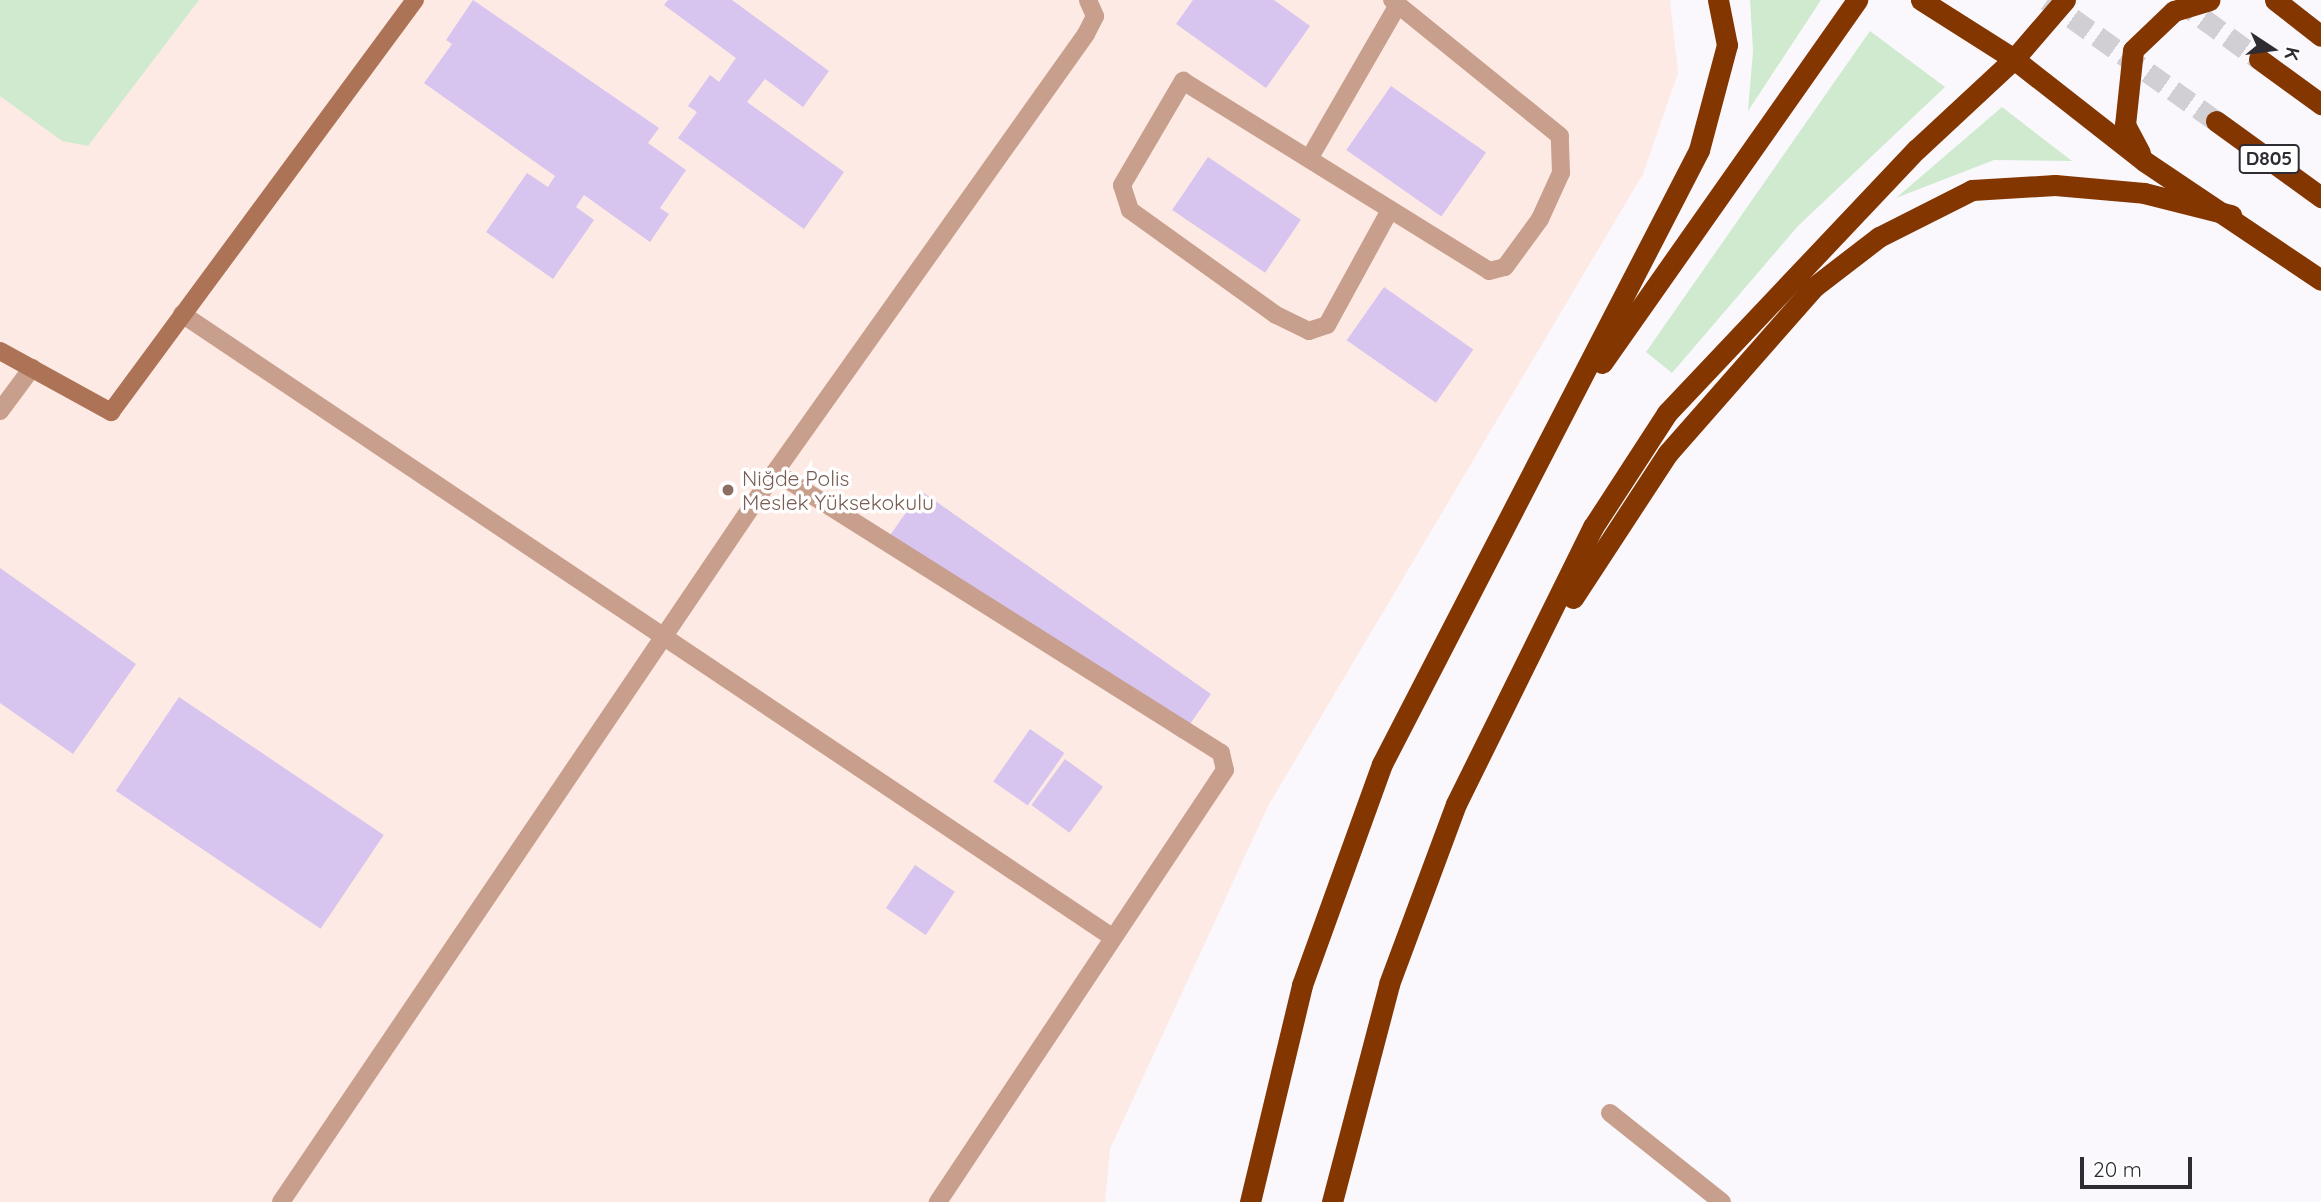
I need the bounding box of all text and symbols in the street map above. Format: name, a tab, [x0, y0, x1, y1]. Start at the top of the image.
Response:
north arrow	[2237, 14, 2307, 84]
text: K	[2279, 45, 2306, 62]
road number: D805	[2238, 144, 2300, 174]
place label: Niğde Polis Meslek Yüksekokulu	[742, 465, 934, 515]
marker: Niğde Polis Meslek Yüksekokulu	[720, 482, 736, 498]
scale bar	[2083, 1142, 2195, 1186]
text: 20 m	[2093, 1156, 2142, 1182]

